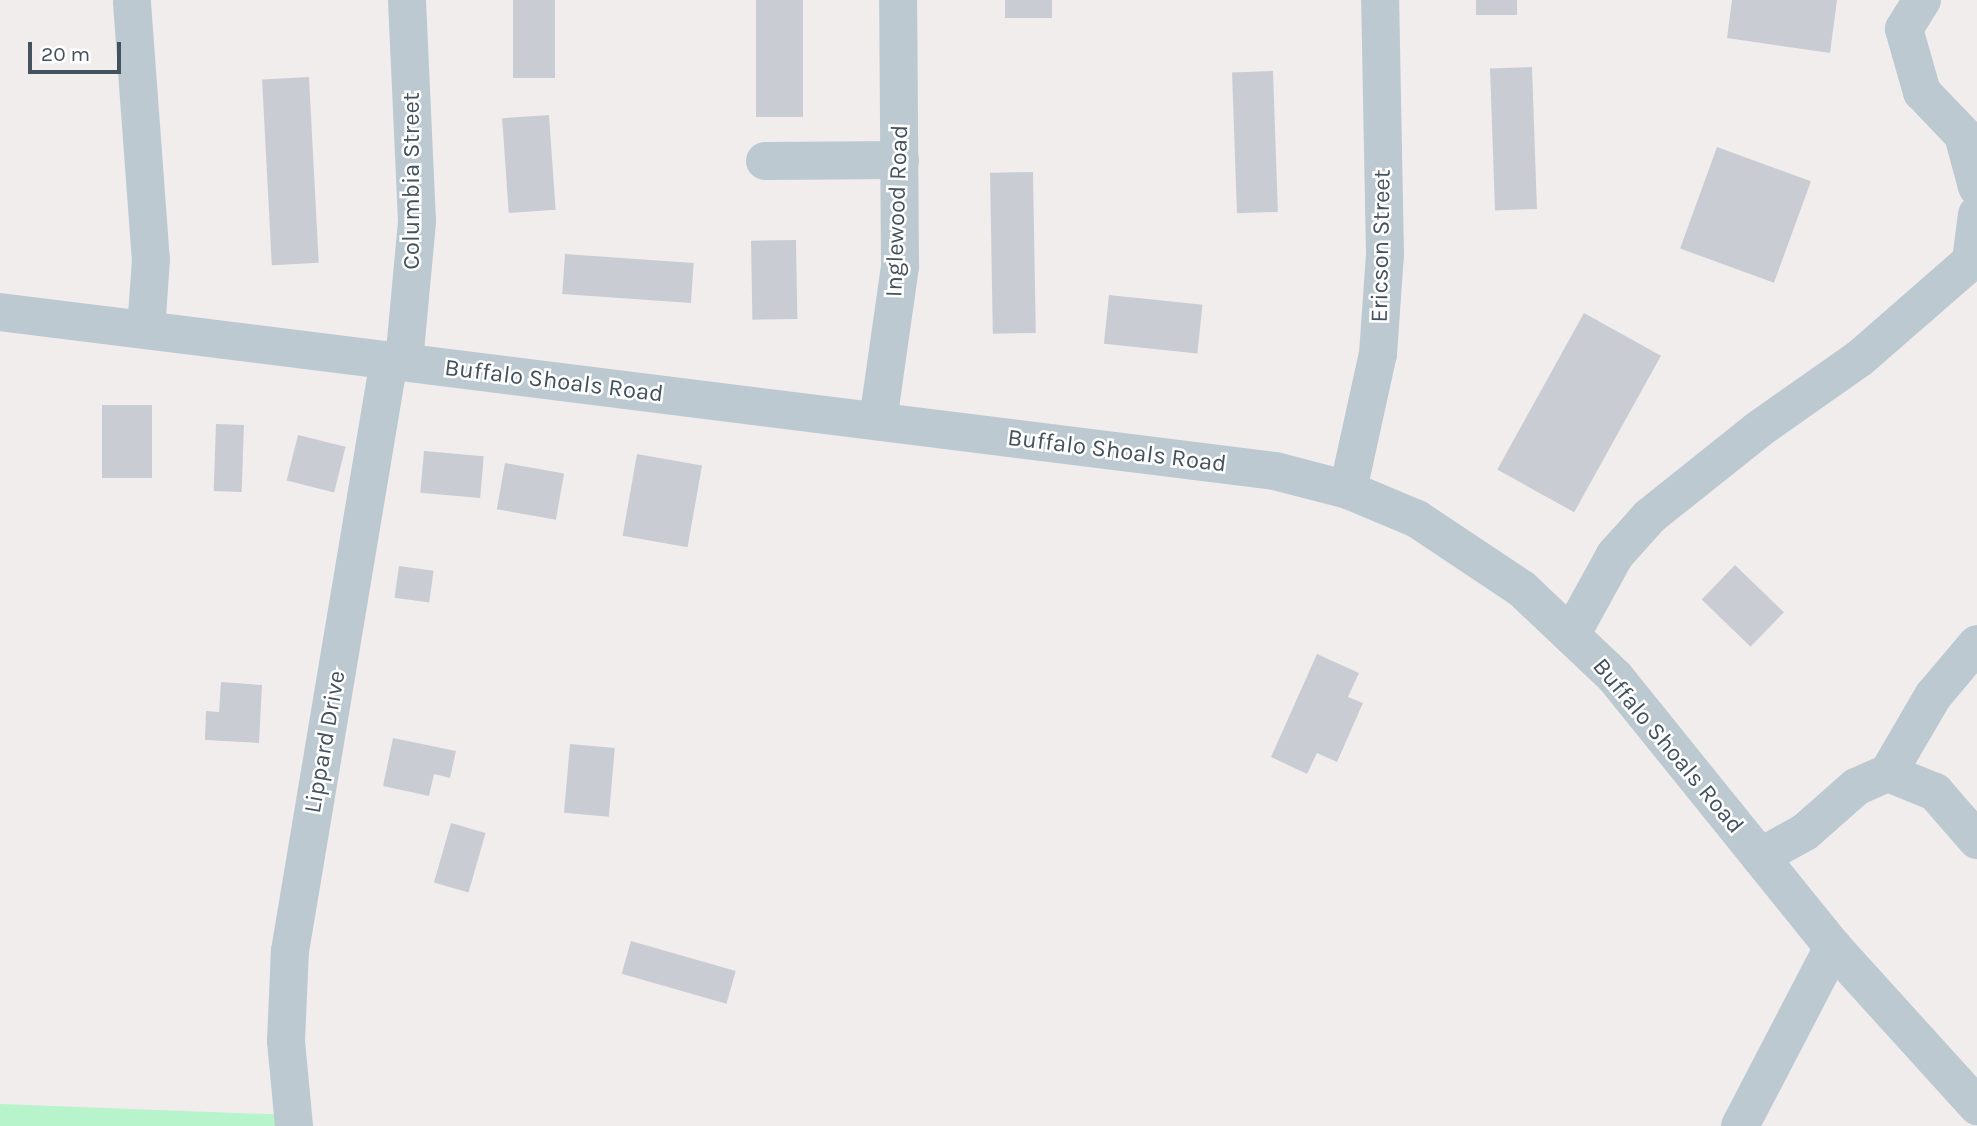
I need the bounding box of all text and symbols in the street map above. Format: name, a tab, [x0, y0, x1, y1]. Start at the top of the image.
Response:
scale bar	[32, 28, 124, 72]
text: 20 m	[41, 42, 90, 66]
street label: Columbia Street	[398, 92, 426, 270]
street label: Inglewood Road	[880, 124, 914, 298]
street label: Ericson Street	[1365, 169, 1397, 323]
street label: Buffalo Shoals Road	[443, 353, 665, 409]
street label: Buffalo Shoals Road	[1006, 423, 1228, 479]
street label: Buffalo Shoals Road	[1586, 652, 1750, 840]
street label: Lippard Drive	[298, 668, 352, 816]

